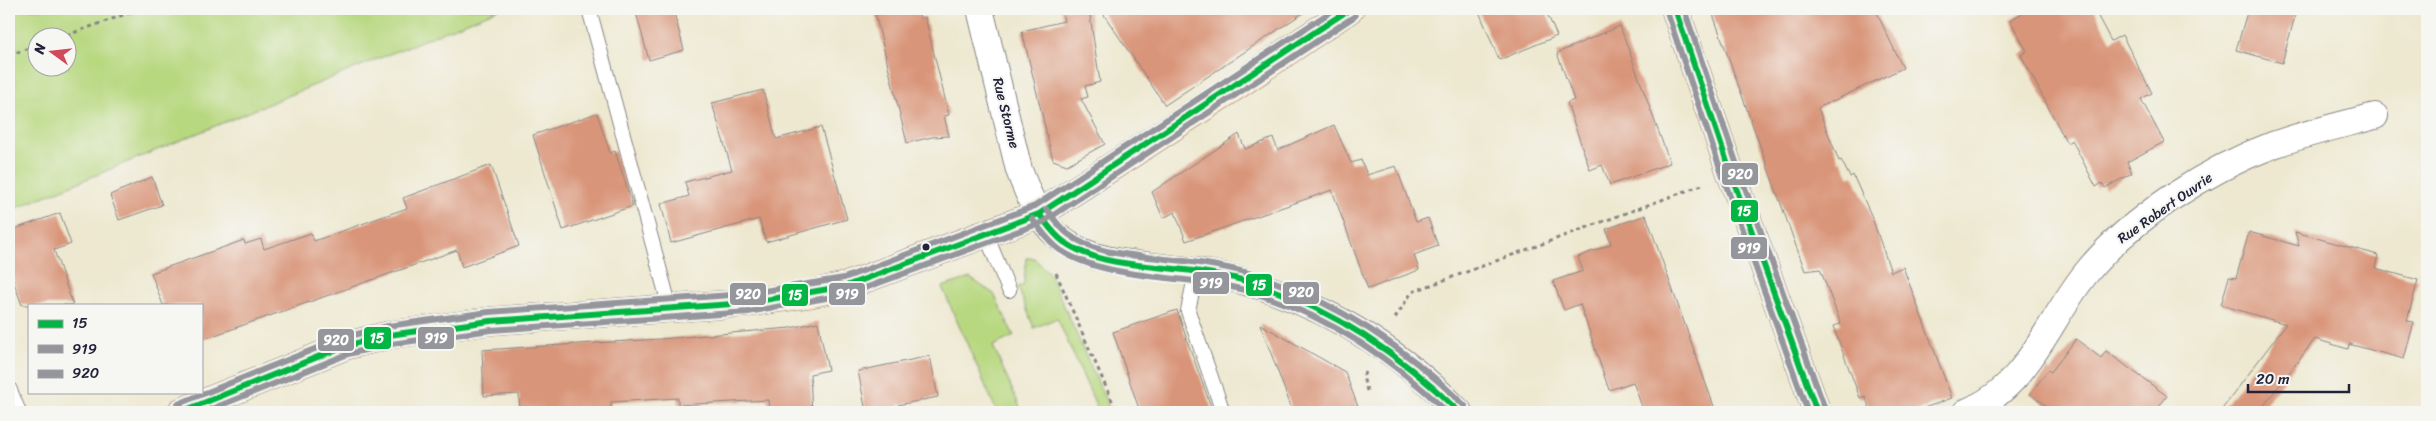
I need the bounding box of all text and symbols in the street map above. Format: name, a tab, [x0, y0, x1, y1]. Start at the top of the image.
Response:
north arrow	[28, 28, 78, 78]
text: N	[26, 41, 53, 58]
street label: Rue Storme	[985, 75, 1027, 151]
line badge: 920	[1721, 162, 1759, 186]
text: 920	[1727, 162, 1753, 187]
street label: Rue Robert Ouvrie	[2112, 166, 2218, 250]
line badge: 15	[1730, 199, 1759, 223]
text: 15	[1737, 199, 1752, 224]
line badge: 919	[1730, 236, 1768, 260]
text: 919	[1737, 236, 1761, 261]
unlabelled marker	[921, 242, 931, 252]
line badge: 919	[1192, 271, 1230, 295]
text: 919	[1199, 271, 1223, 296]
line badge: 15	[1245, 273, 1273, 297]
text: 15	[1252, 273, 1267, 298]
text: 920	[1288, 280, 1314, 305]
line badge: 920	[1282, 281, 1320, 305]
line badge: 920	[729, 282, 767, 306]
text: 920	[735, 282, 761, 307]
line badge: 919	[828, 282, 866, 306]
text: 919	[835, 282, 859, 307]
line badge: 15	[781, 283, 809, 307]
text: 15	[788, 283, 803, 308]
legend	[28, 304, 202, 394]
text: 15	[72, 310, 88, 336]
line badge: 15	[363, 326, 392, 350]
text: 15	[370, 326, 385, 351]
line badge: 919	[417, 326, 455, 350]
text: 919	[424, 326, 448, 351]
line badge: 920	[317, 328, 355, 352]
text: 920	[323, 328, 349, 353]
text: 919	[72, 336, 97, 362]
text: 920	[72, 360, 99, 386]
scale bar	[2248, 361, 2350, 393]
text: 20 m	[2256, 366, 2290, 392]

